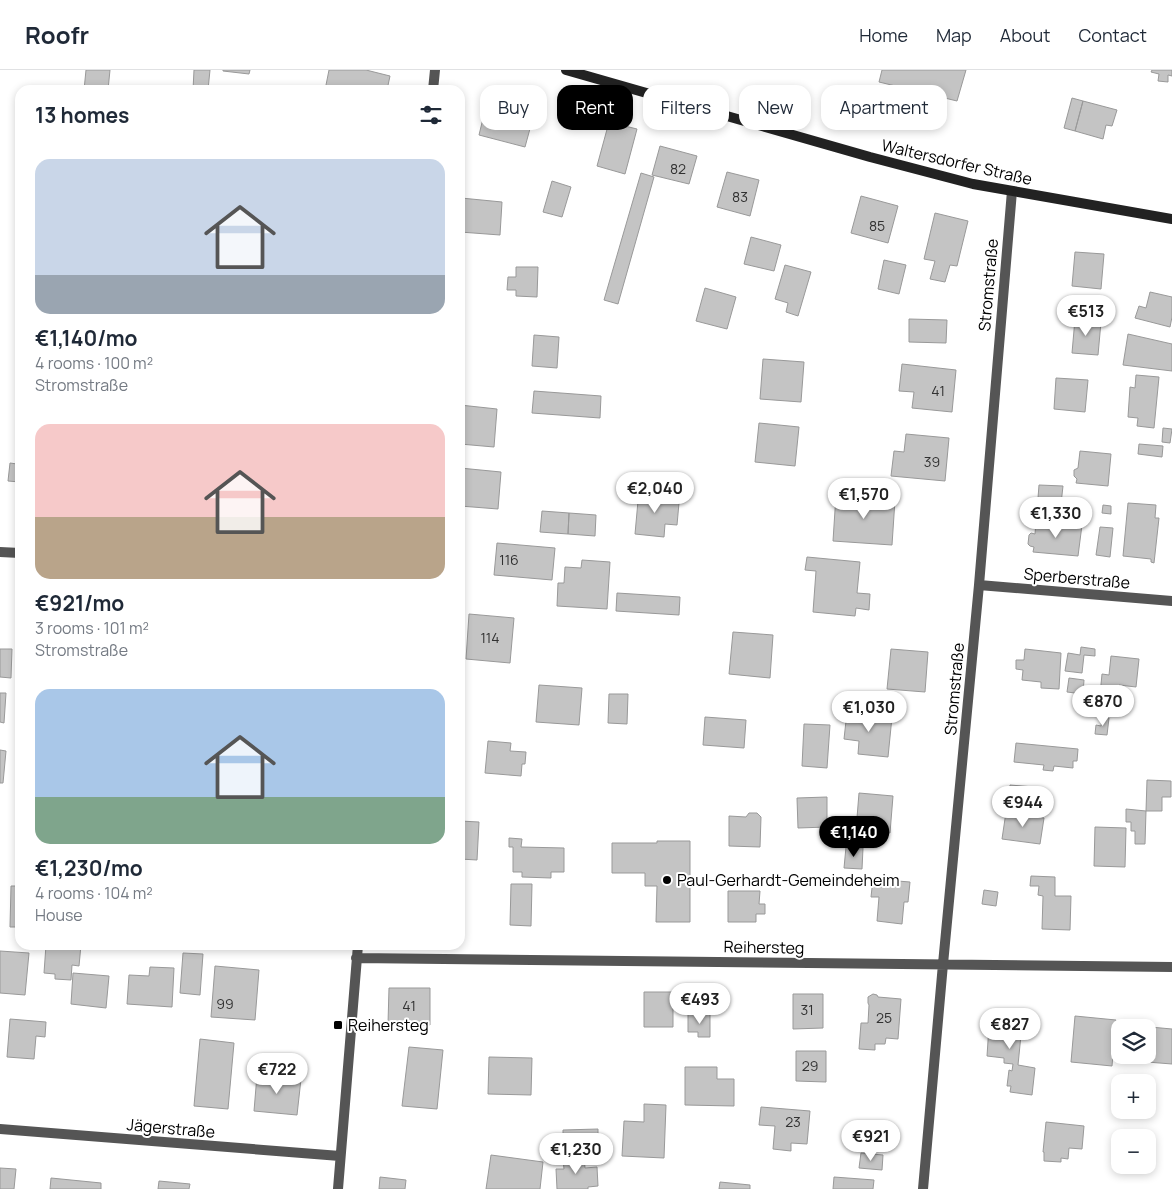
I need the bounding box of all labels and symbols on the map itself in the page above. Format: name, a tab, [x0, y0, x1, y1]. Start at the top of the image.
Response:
street label: Waltersdorfer Straße	[879, 134, 1035, 190]
house number: 82	[670, 159, 686, 178]
house number: 83	[732, 187, 748, 206]
house number: 85	[869, 216, 885, 235]
street label: Stromstraße	[973, 238, 1003, 332]
pin: €513	[1056, 294, 1116, 337]
house number: 41	[931, 381, 945, 400]
house number: 39	[924, 452, 940, 471]
pin: €2,040	[614, 472, 696, 514]
pin: €1,570	[823, 478, 905, 520]
pin: €1,330	[1015, 496, 1097, 539]
house number: 116	[499, 550, 519, 569]
street label: Sperberstraße	[1023, 562, 1131, 594]
house number: 114	[480, 628, 500, 647]
street label: Stromstraße	[939, 642, 969, 736]
pin: €870	[1073, 684, 1133, 727]
pin: €1,030	[828, 690, 910, 733]
pin: €944	[993, 786, 1053, 828]
pin: €1,140	[813, 816, 895, 858]
place label: Paul-Gerhardt-Gemeindeheim	[677, 869, 900, 891]
marker: Paul-Gerhardt-Gemeindeheim	[661, 874, 673, 886]
street label: Reihersteg	[723, 935, 805, 959]
pin: €493	[670, 982, 730, 1025]
house number: 99	[216, 994, 234, 1013]
house number: 41	[402, 996, 416, 1015]
house number: 31	[800, 1000, 814, 1019]
house number: 25	[876, 1008, 892, 1027]
pin: €827	[980, 1008, 1040, 1050]
place label: Reihersteg	[348, 1014, 429, 1036]
marker: Reihersteg	[332, 1019, 344, 1031]
pin: €722	[247, 1052, 307, 1095]
house number: 29	[802, 1056, 818, 1075]
house number: 23	[785, 1112, 801, 1131]
street label: Jägerstraße	[126, 1113, 216, 1143]
pin: €921	[841, 1120, 901, 1162]
pin: €1,230	[535, 1132, 617, 1175]

